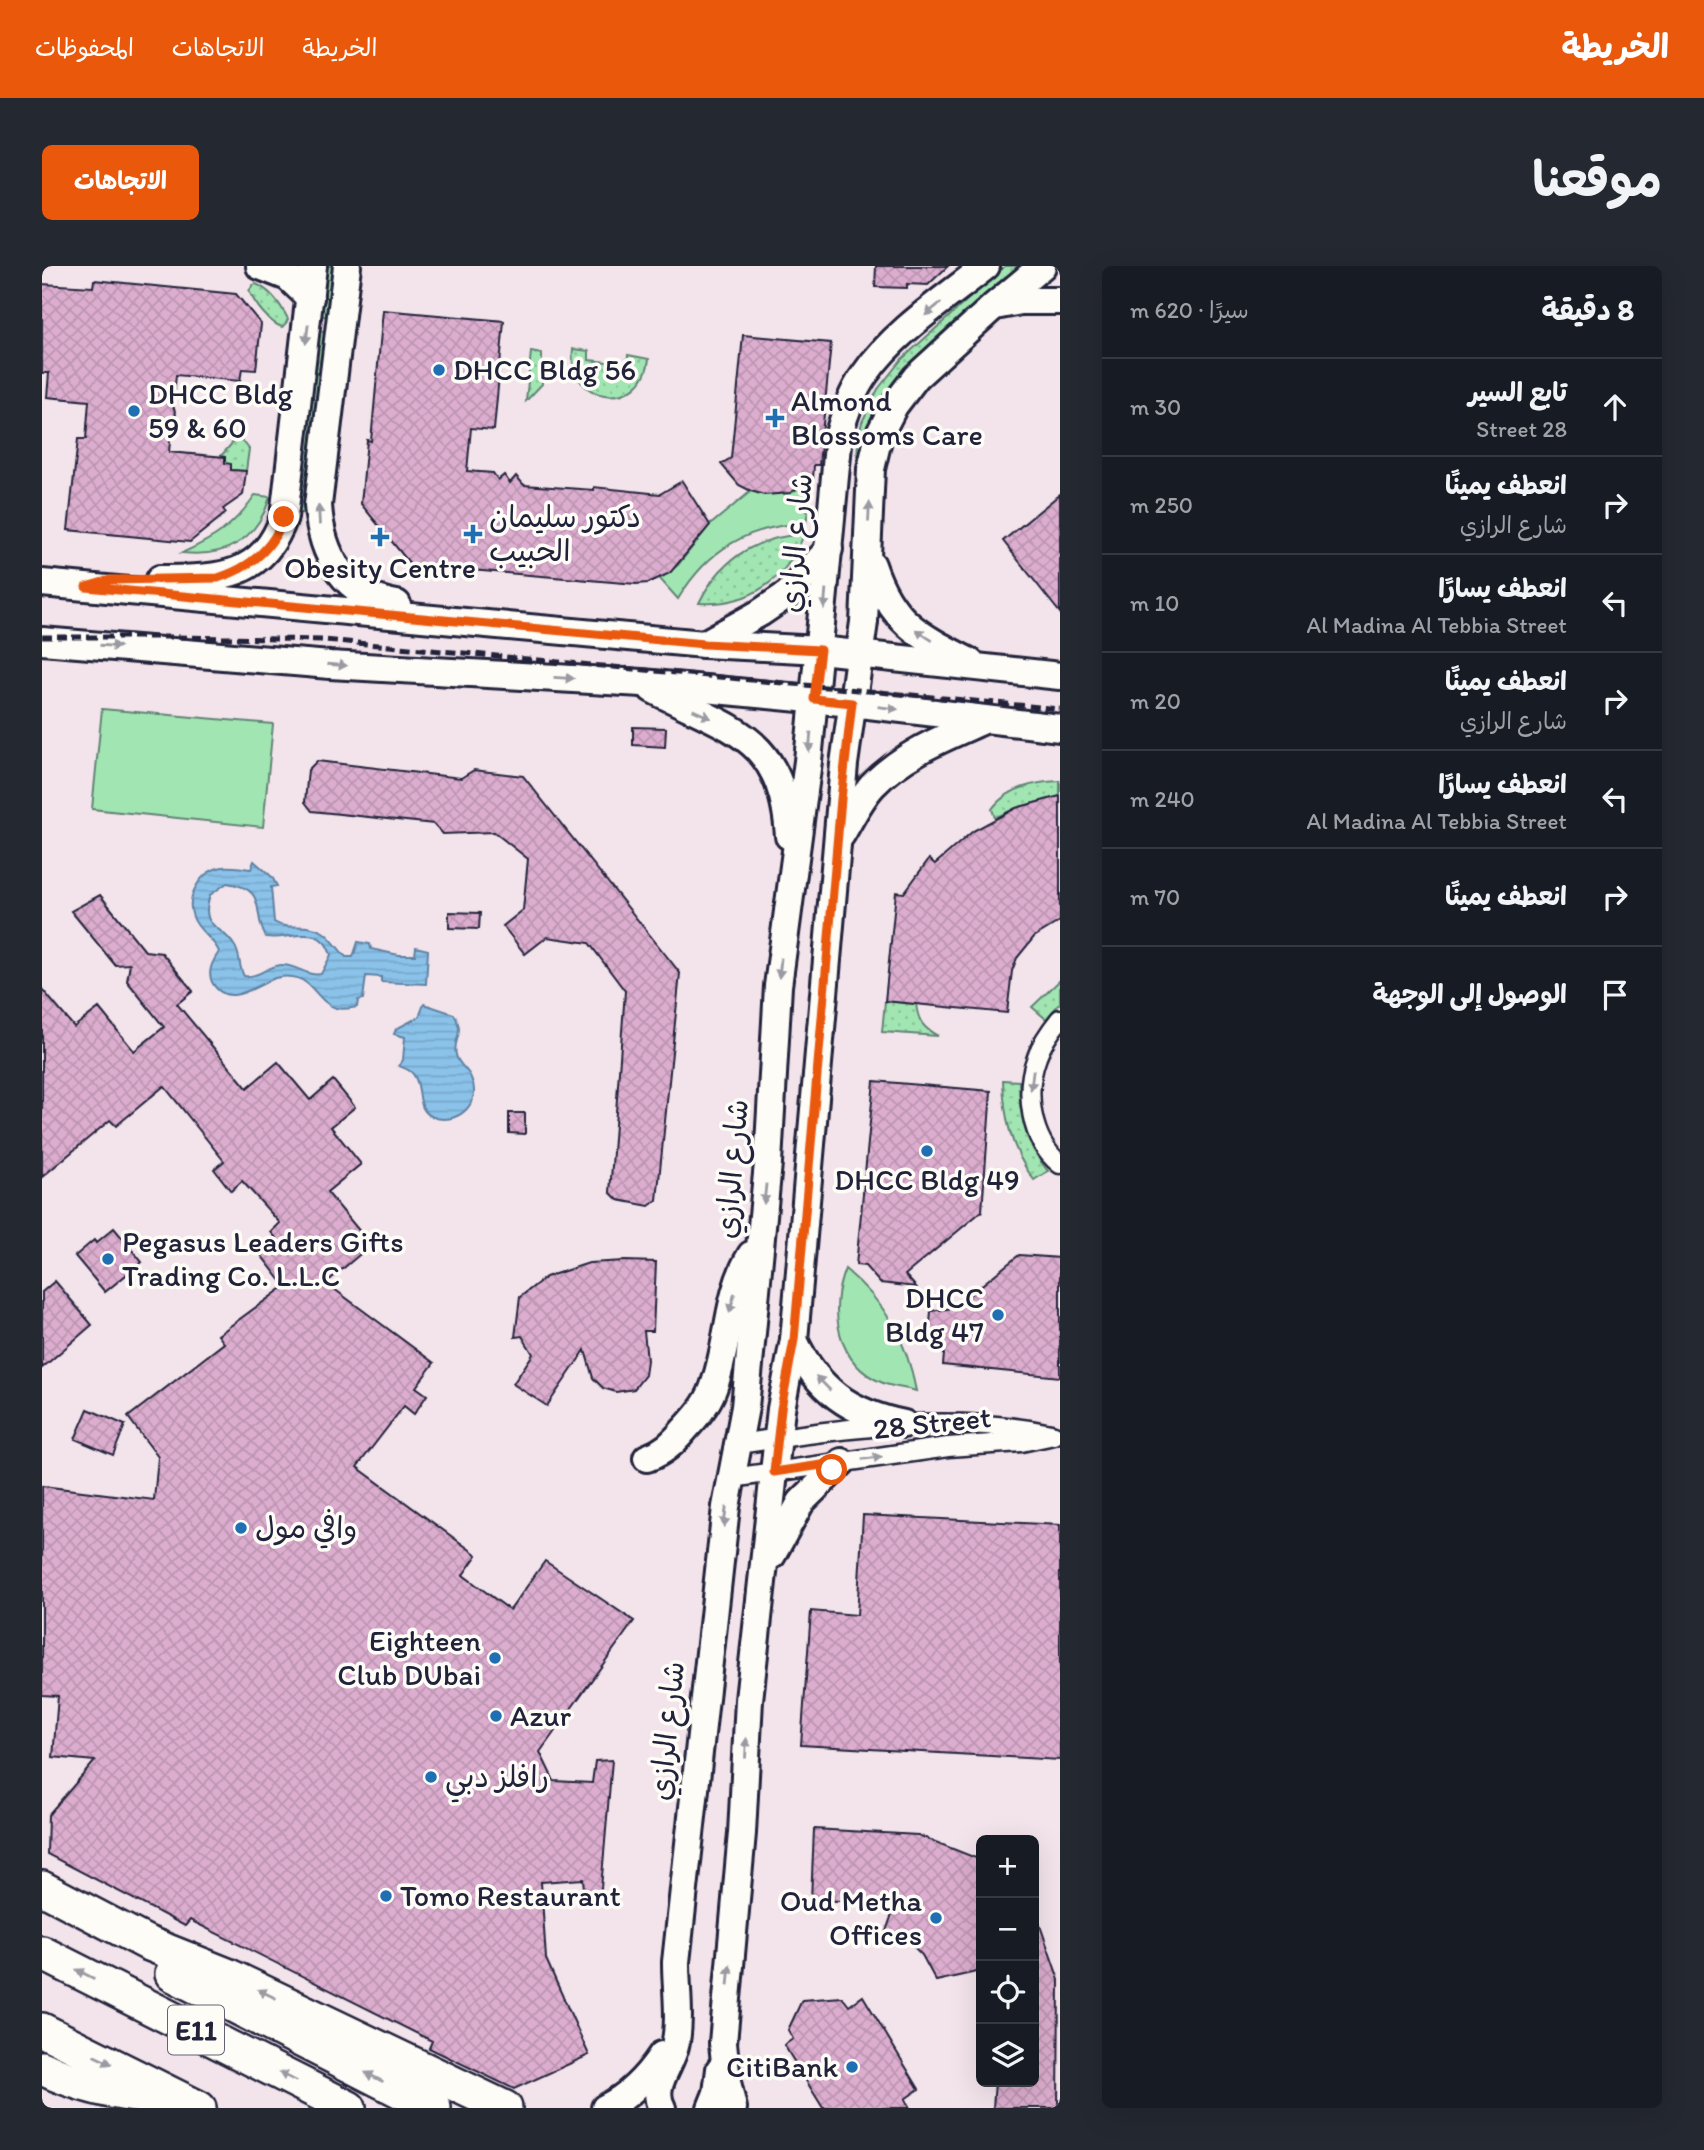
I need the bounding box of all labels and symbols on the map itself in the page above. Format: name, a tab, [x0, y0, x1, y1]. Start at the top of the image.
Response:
one-way arrow	[925, 301, 942, 316]
one-way arrow	[301, 323, 312, 345]
place label: DHCC Bldg 56	[453, 351, 636, 388]
marker: DHCC Bldg 56	[431, 362, 447, 378]
place label: DHCC Bldg 59 & 60	[148, 375, 293, 446]
place label: Almond Blossoms Care	[791, 382, 983, 453]
marker: DHCC Bldg 59 & 60	[126, 403, 142, 419]
marker: Almond Blossoms Care	[765, 408, 785, 428]
street label: شارع الرازي	[771, 472, 823, 615]
place label: دكتور سليمان الحبيب	[489, 498, 641, 569]
route end	[268, 501, 299, 532]
one-way arrow	[864, 501, 875, 523]
one-way arrow	[313, 504, 324, 526]
marker: دكتور سليمان الحبيب	[463, 524, 483, 544]
marker: Obesity Centre	[370, 527, 390, 547]
place label: Obesity Centre	[284, 549, 476, 586]
one-way arrow	[819, 588, 830, 610]
one-way arrow	[914, 629, 934, 642]
one-way arrow	[99, 641, 121, 652]
one-way arrow	[326, 660, 348, 671]
one-way arrow	[553, 673, 575, 684]
one-way arrow	[877, 702, 899, 713]
one-way arrow	[692, 709, 713, 720]
one-way arrow	[804, 731, 815, 753]
one-way arrow	[774, 957, 785, 979]
one-way arrow	[1027, 1069, 1038, 1091]
street label: شارع الرازي	[707, 1098, 759, 1241]
marker: DHCC Bldg 49	[919, 1143, 935, 1159]
place label: DHCC Bldg 49	[834, 1161, 1020, 1198]
one-way arrow	[759, 1184, 770, 1206]
place label: Pegasus Leaders Gifts Trading Co. L.L.C	[122, 1223, 404, 1294]
marker: Pegasus Leaders Gifts Trading Co. L.L.C	[100, 1251, 116, 1267]
place label: DHCC Bldg 47	[885, 1279, 984, 1350]
one-way arrow	[726, 1292, 737, 1314]
marker: DHCC Bldg 47	[990, 1307, 1006, 1323]
one-way arrow	[814, 1375, 831, 1392]
street label: 28 Street	[871, 1398, 993, 1447]
one-way arrow	[861, 1452, 883, 1463]
route start	[816, 1454, 847, 1485]
one-way arrow	[720, 1506, 731, 1528]
place label: وافي مول	[255, 1509, 357, 1549]
marker: وافي مول	[233, 1520, 249, 1536]
place label: Eighteen Club DUbai	[337, 1622, 481, 1693]
marker: Eighteen Club DUbai	[487, 1650, 503, 1666]
street label: شارع الرازي	[641, 1659, 695, 1803]
place label: Azur	[510, 1697, 572, 1734]
marker: Azur	[488, 1708, 504, 1724]
one-way arrow	[741, 1737, 752, 1759]
place label: رافلز دبي	[445, 1758, 549, 1803]
marker: رافلز دبي	[423, 1769, 439, 1785]
place label: Tomo Restaurant	[400, 1877, 621, 1914]
place label: Oud Metha Offices	[780, 1882, 922, 1953]
marker: Tomo Restaurant	[378, 1888, 394, 1904]
marker: Oud Metha Offices	[928, 1910, 944, 1926]
one-way arrow	[724, 1963, 735, 1985]
one-way arrow	[75, 1969, 95, 1980]
one-way arrow	[257, 1988, 277, 2000]
road number: E11	[168, 2006, 224, 2054]
place label: CitiBank	[726, 2048, 838, 2085]
one-way arrow	[93, 2054, 113, 2065]
marker: CitiBank	[844, 2059, 860, 2075]
one-way arrow	[279, 2071, 298, 2083]
one-way arrow	[364, 2071, 384, 2083]

